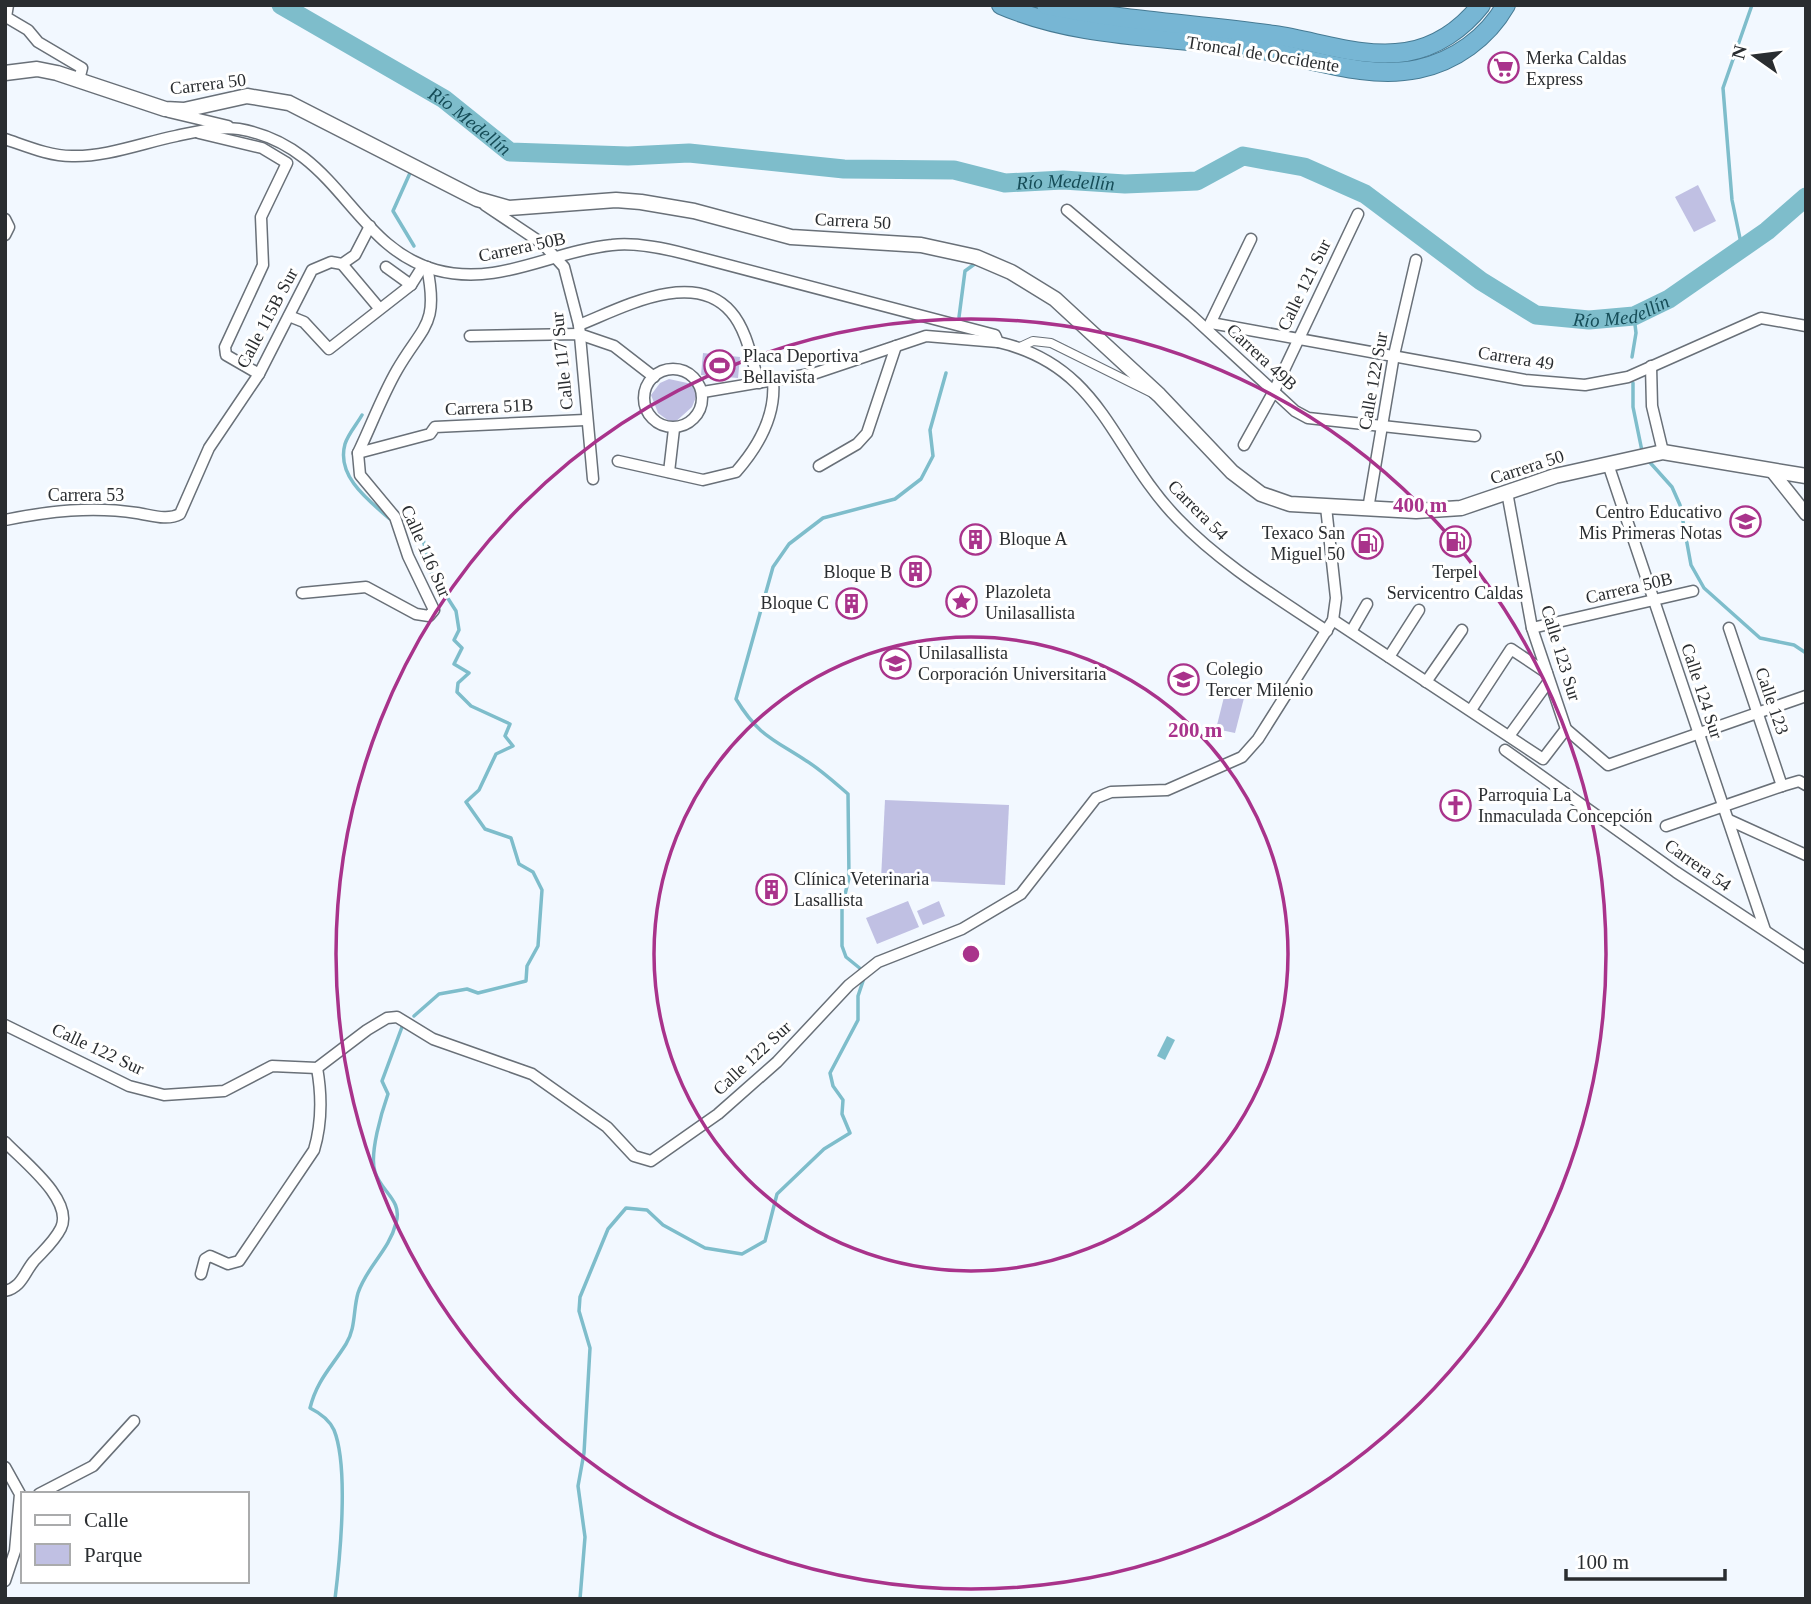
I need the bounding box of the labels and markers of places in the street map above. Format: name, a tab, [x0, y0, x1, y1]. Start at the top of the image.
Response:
place label: Merka Caldas Express	[1526, 48, 1626, 89]
supermarket icon: Merka Caldas Express	[1486, 51, 1520, 85]
place label: Placa Deportiva Bellavista	[743, 346, 858, 387]
sports icon: Placa Deportiva Bellavista	[703, 349, 737, 383]
place label: Centro Educativo Mis Primeras Notas	[1579, 502, 1722, 543]
school or university icon: Centro Educativo Mis Primeras Notas	[1728, 505, 1762, 539]
building icon: Bloque A	[959, 522, 993, 556]
place label: Texaco San Miguel 50	[1262, 523, 1345, 564]
fuel station icon: Terpel Servicentro Caldas	[1438, 524, 1472, 558]
fuel station icon: Texaco San Miguel 50	[1351, 526, 1385, 560]
place label: Bloque A	[999, 529, 1068, 549]
building icon: Bloque B	[898, 555, 932, 589]
place label: Bloque B	[823, 562, 892, 582]
place label: Terpel Servicentro Caldas	[1387, 562, 1523, 603]
place label: Plazoleta Unilasallista	[985, 582, 1075, 623]
place icon: Plazoleta Unilasallista	[945, 585, 979, 619]
building icon: Bloque C	[835, 586, 869, 620]
place label: Bloque C	[760, 593, 829, 613]
place label: Unilasallista Corporación Universitaria	[918, 643, 1106, 684]
school or university icon: Unilasallista Corporación Universitaria	[878, 646, 912, 680]
place label: Colegio Tercer Milenio	[1206, 659, 1313, 700]
school or university icon: Colegio Tercer Milenio	[1166, 662, 1200, 696]
place label: Parroquia La Inmaculada Concepción	[1478, 785, 1652, 826]
church icon: Parroquia La Inmaculada Concepción	[1438, 788, 1472, 822]
place label: Clínica Veterinaria Lasallista	[794, 869, 929, 910]
building icon: Clínica Veterinaria Lasallista	[754, 872, 788, 906]
centre of rings	[959, 942, 983, 966]

